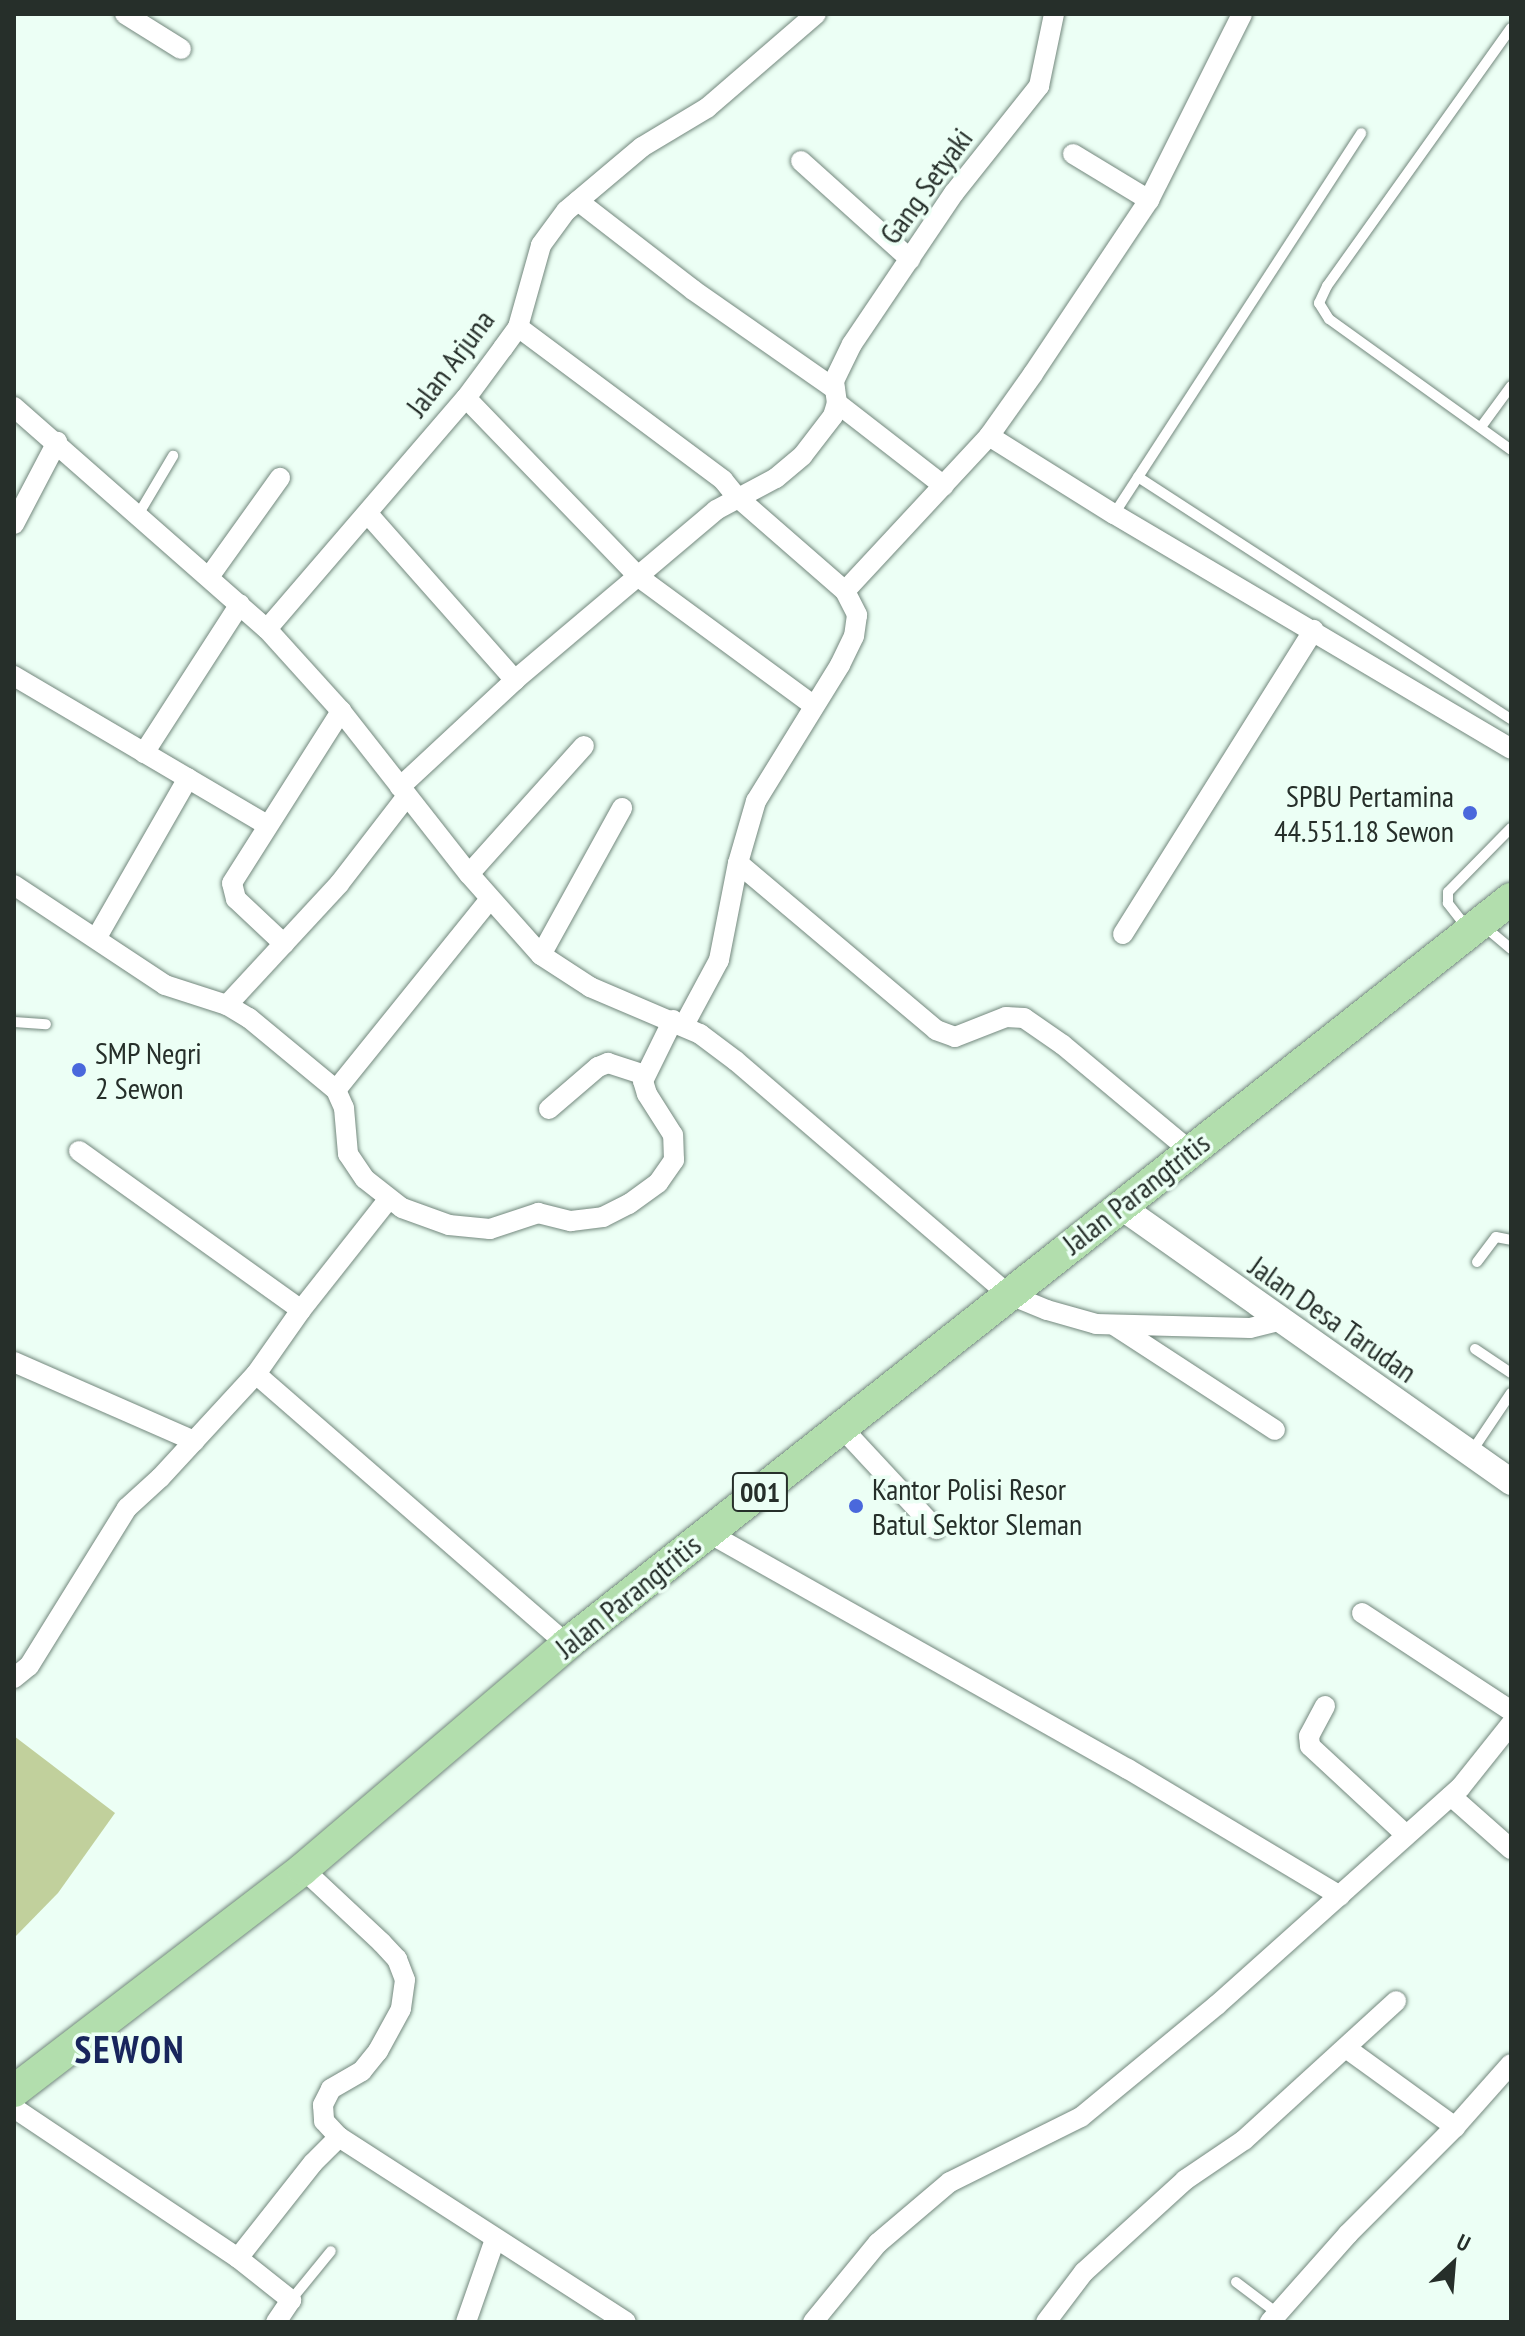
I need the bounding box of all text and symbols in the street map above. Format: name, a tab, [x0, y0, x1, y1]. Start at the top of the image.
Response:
street label: Gang Setyaki	[872, 121, 980, 251]
street label: Jalan Arjuna	[398, 302, 502, 424]
place label: SPBU Pertamina 44.551.18 Sewon	[1274, 778, 1454, 848]
marker: SPBU Pertamina 44.551.18 Sewon	[1461, 804, 1479, 822]
place label: SMP Negri 2 Sewon	[95, 1035, 203, 1106]
marker: SMP Negri 2 Sewon	[70, 1061, 88, 1079]
street label: Jalan Parangtritis	[1055, 1124, 1217, 1262]
street label: Jalan Desa Tarudan	[1242, 1248, 1424, 1390]
road number: 001	[730, 1468, 790, 1516]
place label: Kantor Polisi Resor Batul Sektor Sleman	[872, 1471, 1082, 1542]
marker: Kantor Polisi Resor Batul Sektor Sleman	[847, 1497, 865, 1515]
street label: Jalan Parangtritis	[548, 1526, 708, 1666]
district label: SEWON	[74, 2026, 186, 2072]
north arrow	[1413, 2224, 1493, 2304]
text: U	[1452, 2227, 1475, 2257]

